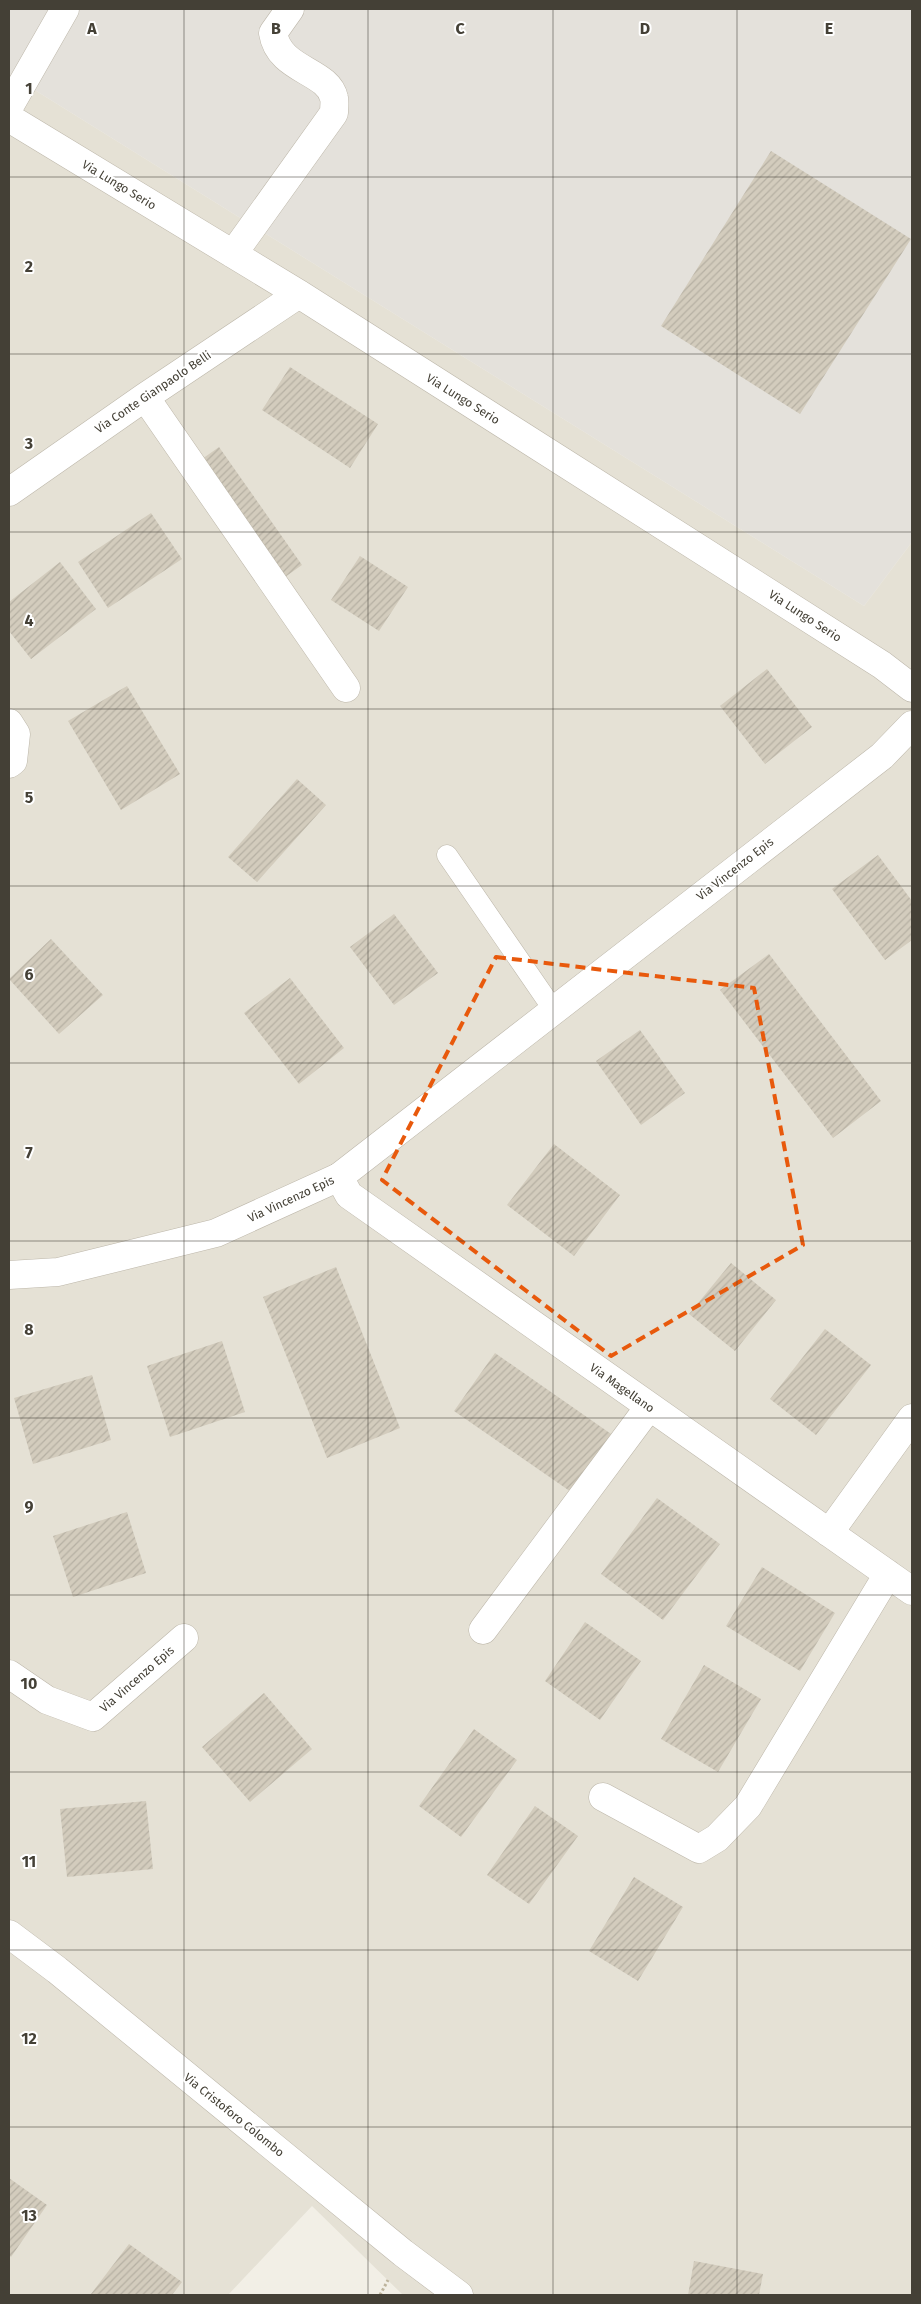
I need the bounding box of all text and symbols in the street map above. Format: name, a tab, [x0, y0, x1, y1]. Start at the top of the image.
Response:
text: A	[86, 19, 97, 38]
text: B	[271, 19, 281, 38]
text: C	[455, 19, 465, 38]
text: D	[640, 19, 650, 38]
text: E	[825, 19, 833, 38]
text: 1	[25, 79, 33, 98]
street label: Via Lungo Serio	[79, 157, 159, 213]
text: 2	[25, 257, 33, 276]
street label: Via Conte Gianpaolo Belli	[92, 348, 214, 436]
street label: Via Lungo Serio	[424, 371, 502, 427]
text: 3	[24, 434, 33, 453]
street label: Via Lungo Serio	[766, 587, 844, 645]
text: 4	[24, 611, 34, 630]
text: 5	[25, 788, 34, 807]
street label: Via Vincenzo Epis	[694, 834, 777, 903]
text: 6	[24, 965, 34, 984]
text: 7	[25, 1143, 33, 1162]
street label: Via Vincenzo Epis	[246, 1173, 337, 1225]
text: 8	[24, 1320, 34, 1339]
street label: Via Magellano	[587, 1361, 657, 1415]
text: 9	[25, 1497, 34, 1516]
street label: Via Vincenzo Epis	[97, 1643, 177, 1715]
text: 10	[21, 1674, 37, 1693]
text: 11	[22, 1852, 36, 1871]
text: 12	[21, 2029, 37, 2048]
street label: Via Cristoforo Colombo	[181, 2070, 287, 2160]
text: 13	[21, 2206, 37, 2225]

